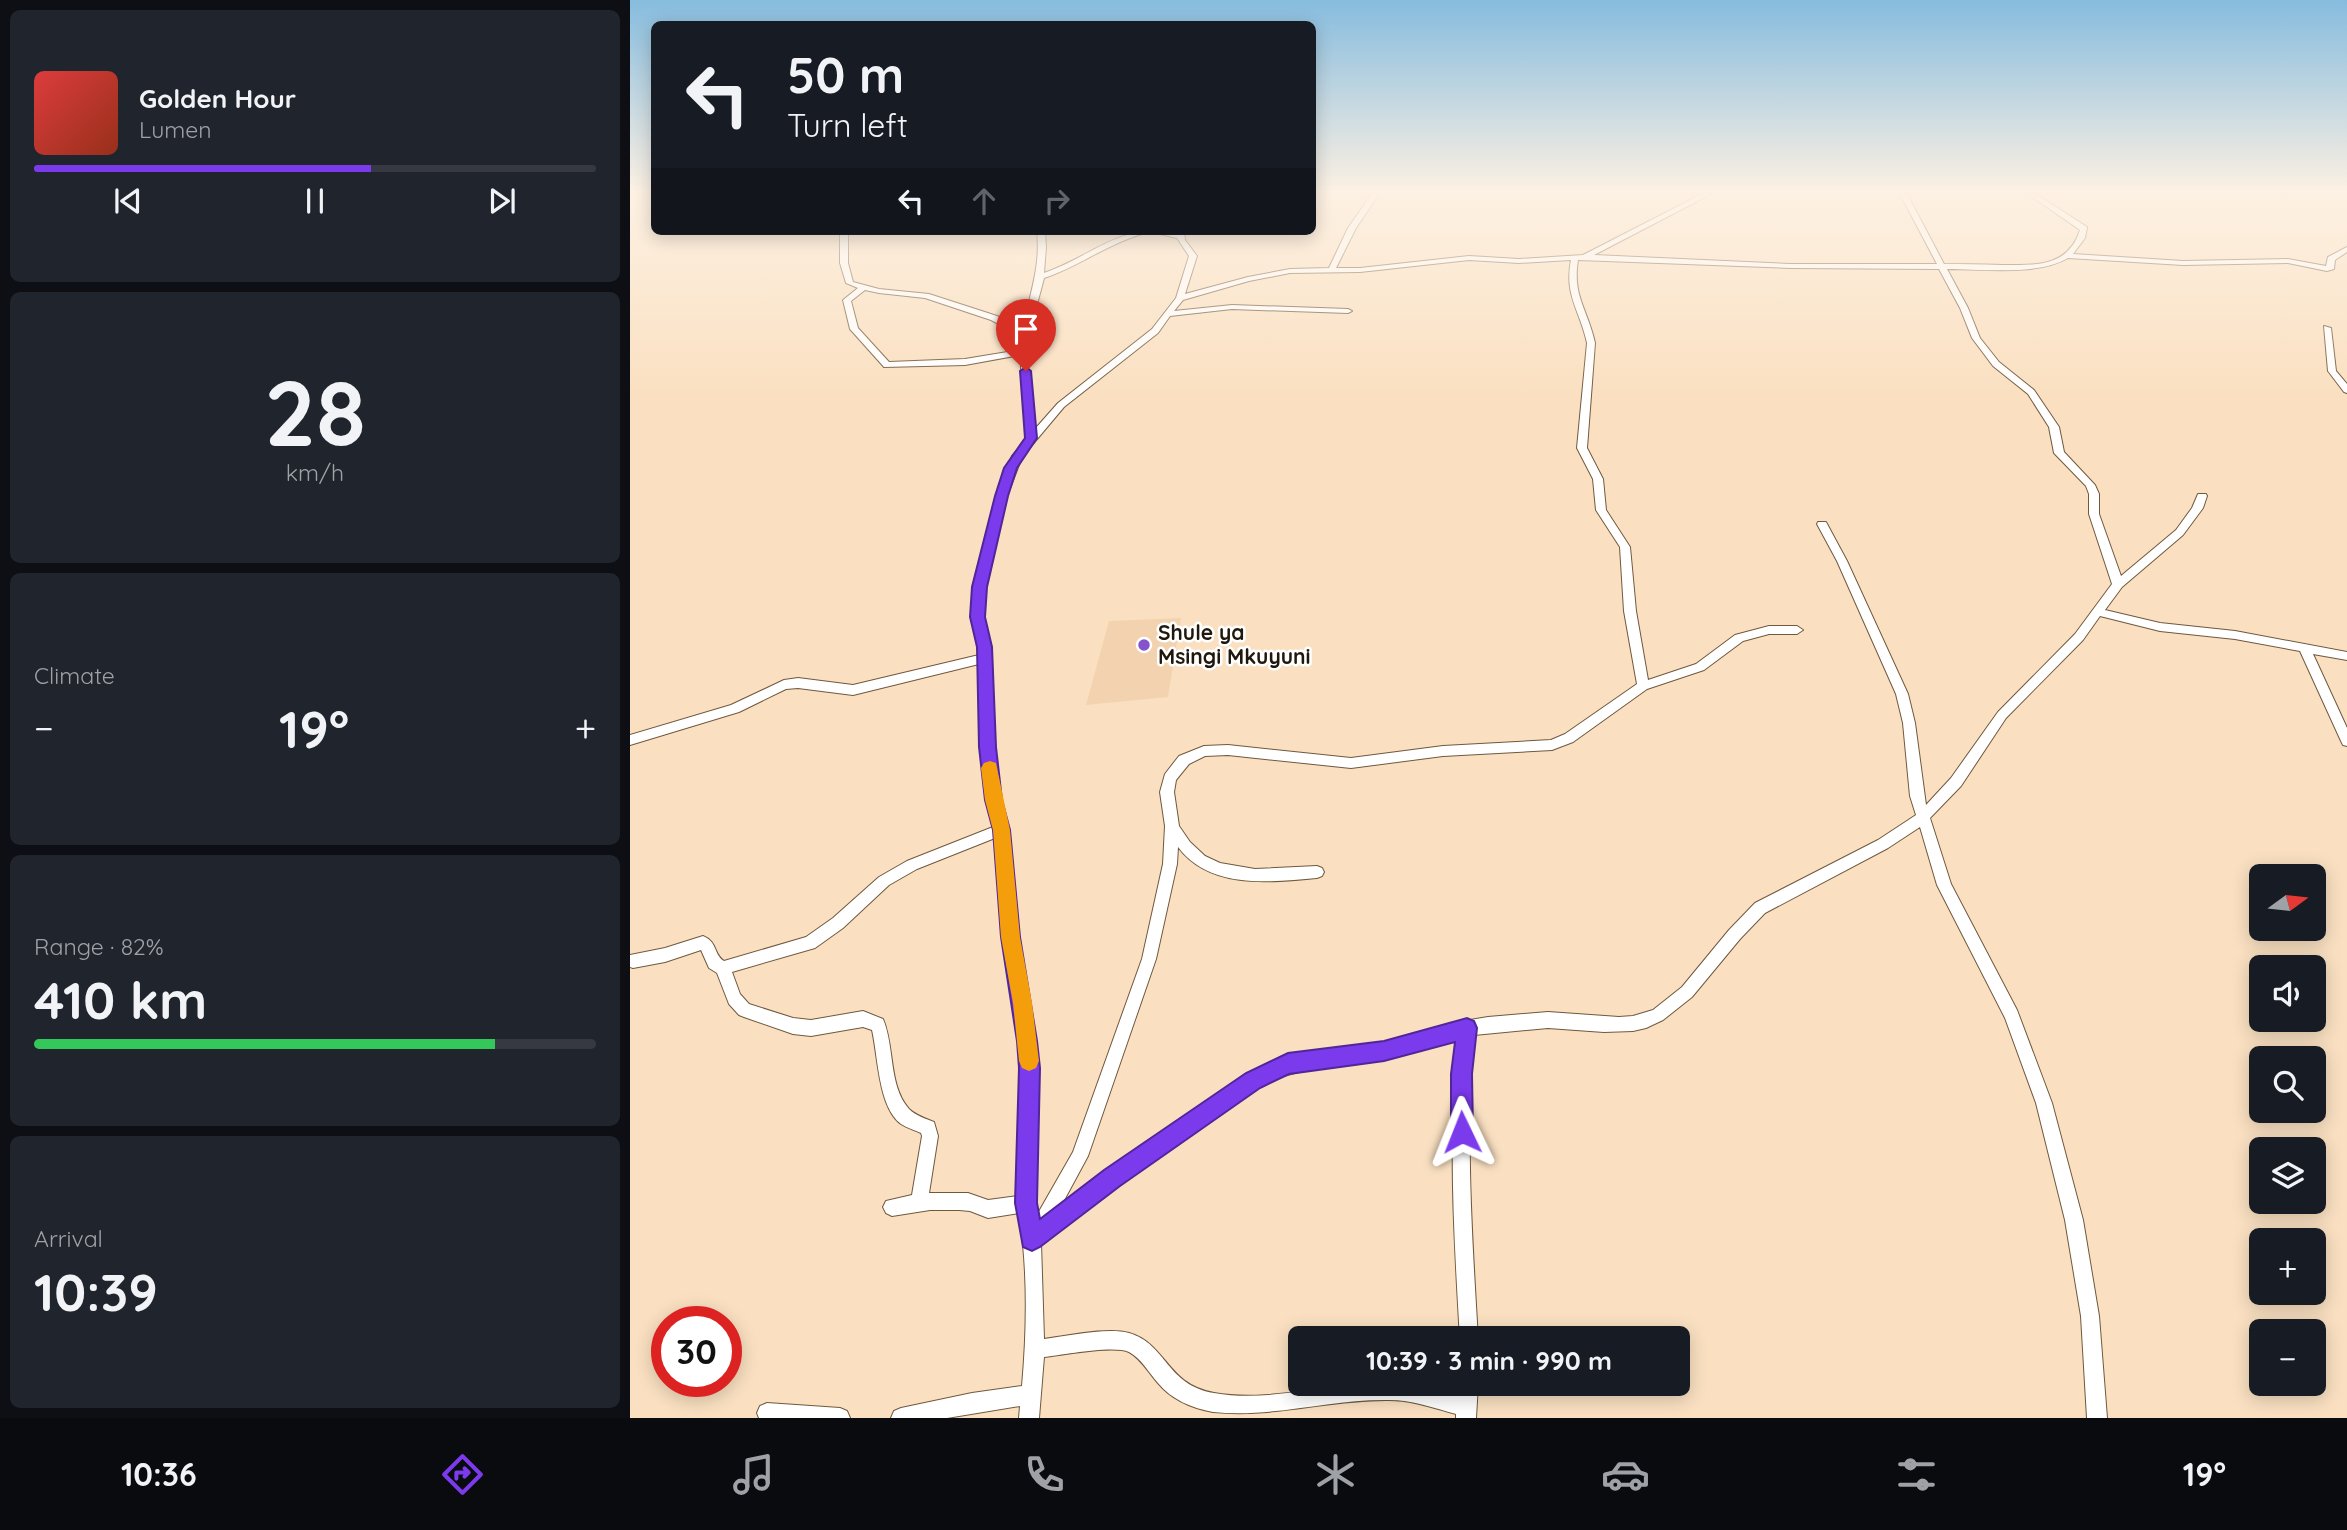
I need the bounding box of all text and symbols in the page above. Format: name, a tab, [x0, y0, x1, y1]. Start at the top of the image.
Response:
text: 50 m	[787, 44, 904, 105]
icon: left	[672, 49, 763, 140]
text: Golden Hour	[139, 82, 296, 115]
text: Turn left	[787, 105, 908, 145]
text: Lumen	[139, 115, 212, 144]
icon: previous	[109, 182, 147, 220]
icon: pause	[296, 182, 334, 220]
icon: next	[483, 182, 521, 220]
icon: left	[892, 182, 930, 220]
icon: ahead	[965, 182, 1003, 220]
icon: right	[1038, 182, 1076, 220]
pin	[996, 299, 1056, 371]
icon: arrive	[1007, 310, 1045, 348]
text: 28	[264, 355, 366, 469]
text: km/h	[286, 458, 344, 487]
place label: Shule ya Msingi Mkuyuni	[1158, 619, 1311, 669]
marker: Shule ya Msingi Mkuyuni	[1136, 637, 1152, 653]
text: Climate	[34, 661, 115, 690]
text: 19°	[279, 696, 349, 761]
text: −	[34, 704, 54, 752]
text: +	[575, 704, 596, 752]
north arrow	[2249, 864, 2326, 942]
map controls	[2249, 864, 2326, 1396]
text: Range · 82%	[34, 932, 164, 961]
button: sound	[2249, 955, 2326, 1032]
text: 410 km	[34, 967, 207, 1032]
button: search	[2249, 1046, 2326, 1123]
position arrow	[1425, 1095, 1499, 1169]
button: layers	[2249, 1137, 2326, 1214]
text: Arrival	[34, 1224, 103, 1253]
button: +	[2249, 1228, 2326, 1305]
text: 10:39	[34, 1259, 158, 1324]
speed limit sign: 30	[651, 1306, 742, 1397]
button: −	[2249, 1319, 2326, 1396]
text: 10:39 · 3 min · 990 m	[1366, 1344, 1612, 1377]
icon: directions	[438, 1450, 487, 1499]
icon: music	[729, 1450, 778, 1499]
icon: phone	[1020, 1450, 1069, 1499]
icon: climate	[1311, 1450, 1360, 1499]
icon: car	[1601, 1450, 1650, 1499]
icon: filters	[1892, 1450, 1941, 1499]
text: 10:36	[121, 1454, 197, 1494]
text: 19°	[2183, 1454, 2226, 1494]

